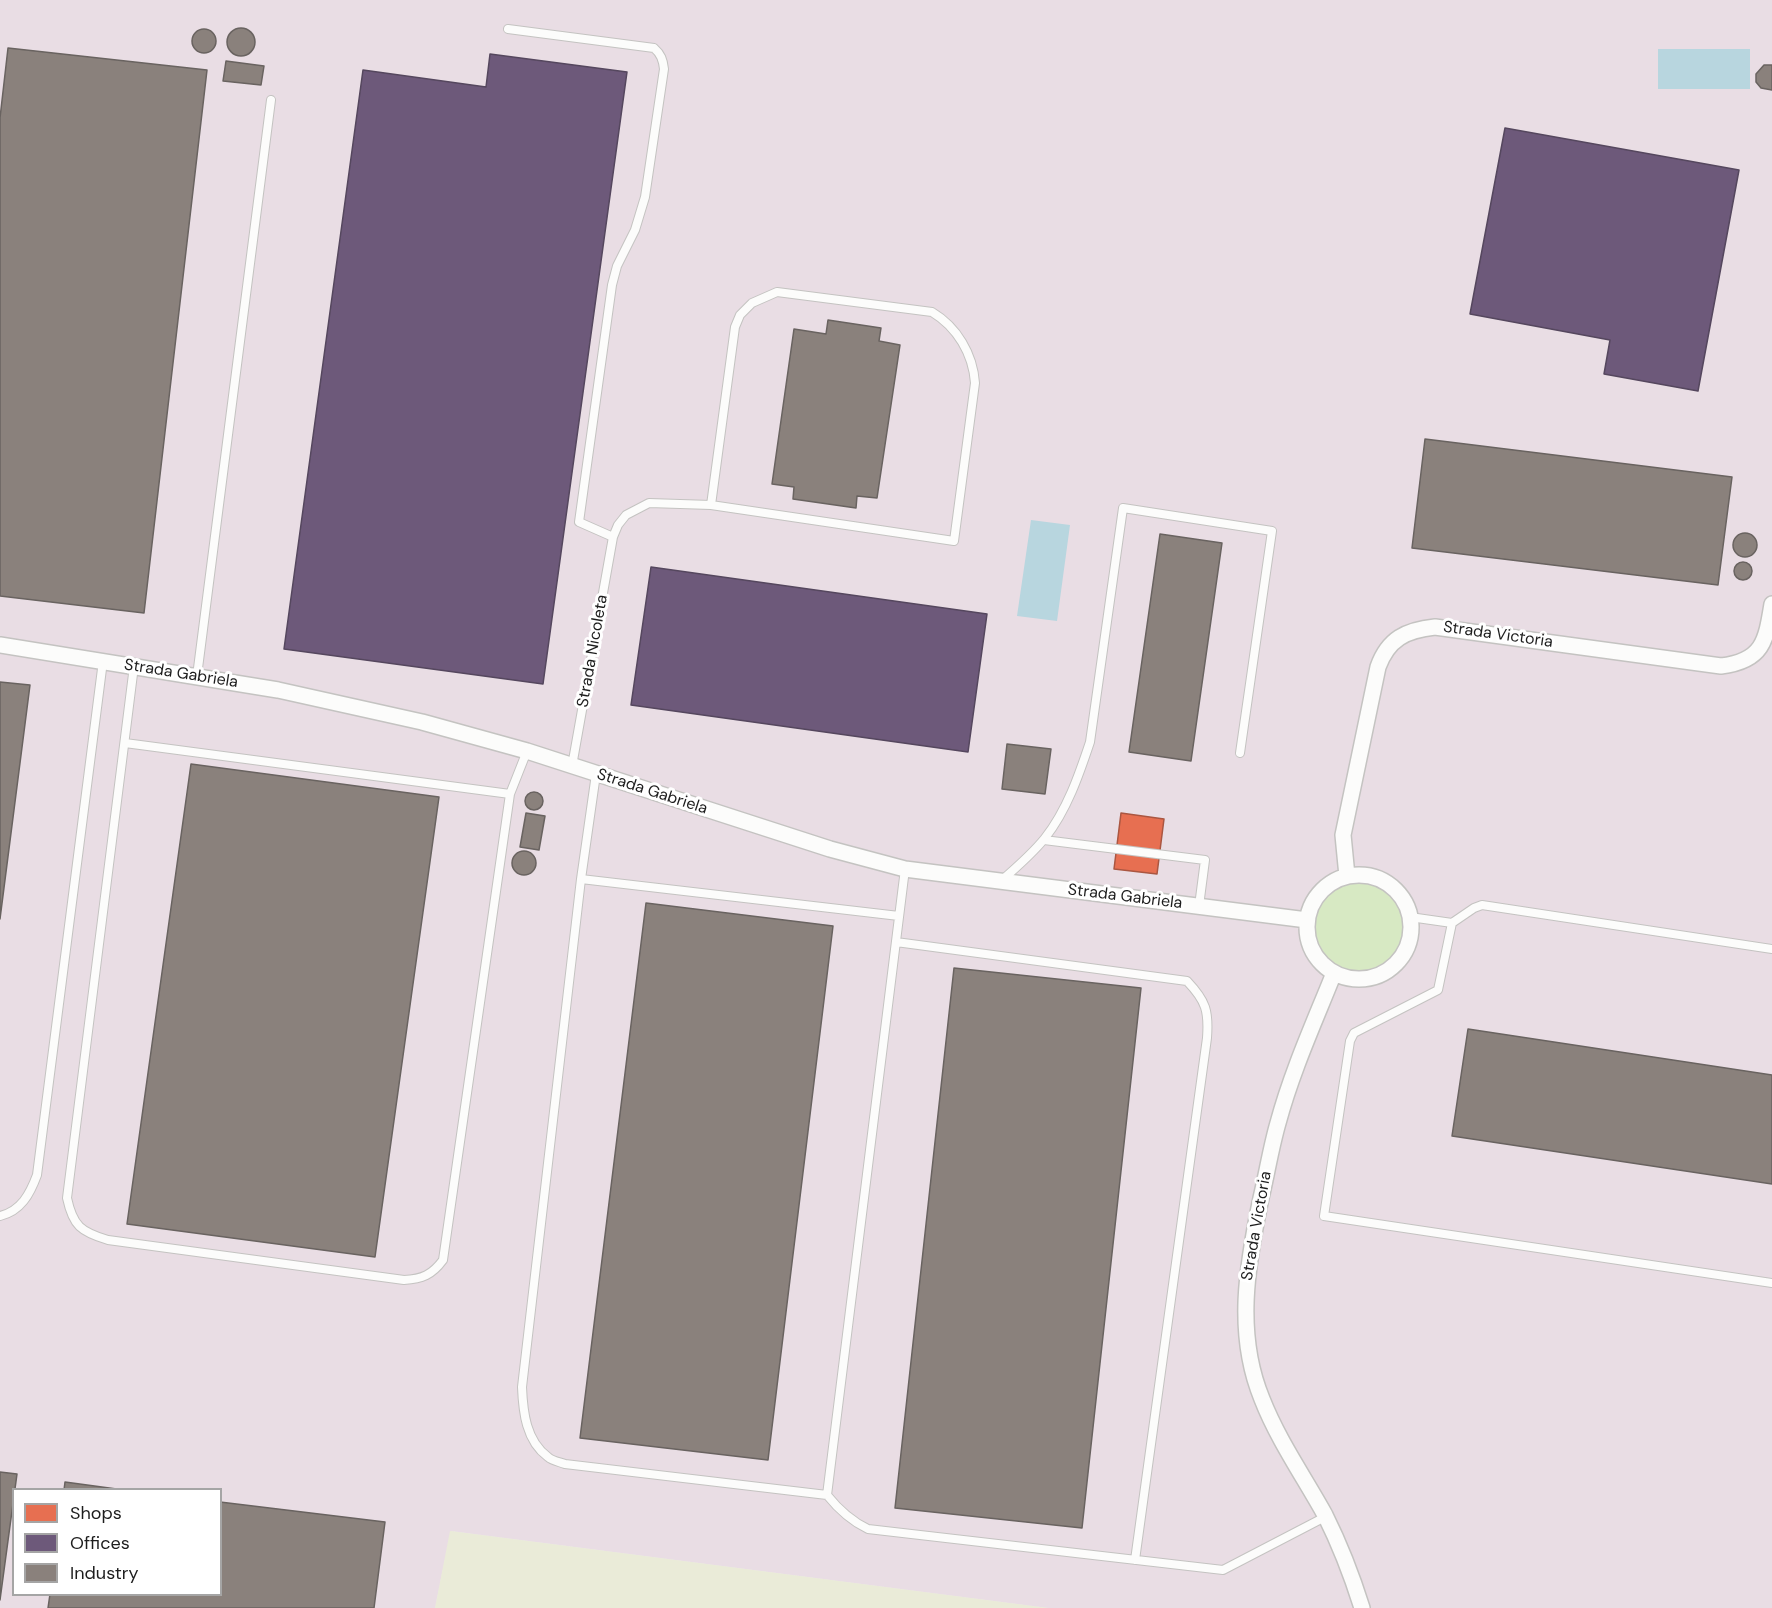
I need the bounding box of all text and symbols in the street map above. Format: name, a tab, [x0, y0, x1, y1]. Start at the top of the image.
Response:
street label: Strada Nicoleta	[574, 593, 612, 709]
street label: Strada Victoria	[1442, 618, 1554, 652]
street label: Strada Gabriela	[123, 656, 239, 692]
street label: Strada Gabriela	[594, 765, 710, 819]
street label: Strada Gabriela	[1067, 880, 1183, 914]
street label: Strada Victoria	[1238, 1170, 1276, 1282]
legend	[12, 1488, 222, 1596]
text: Shops	[70, 1501, 122, 1525]
text: Offices	[70, 1531, 130, 1555]
text: Industry	[70, 1561, 139, 1585]

